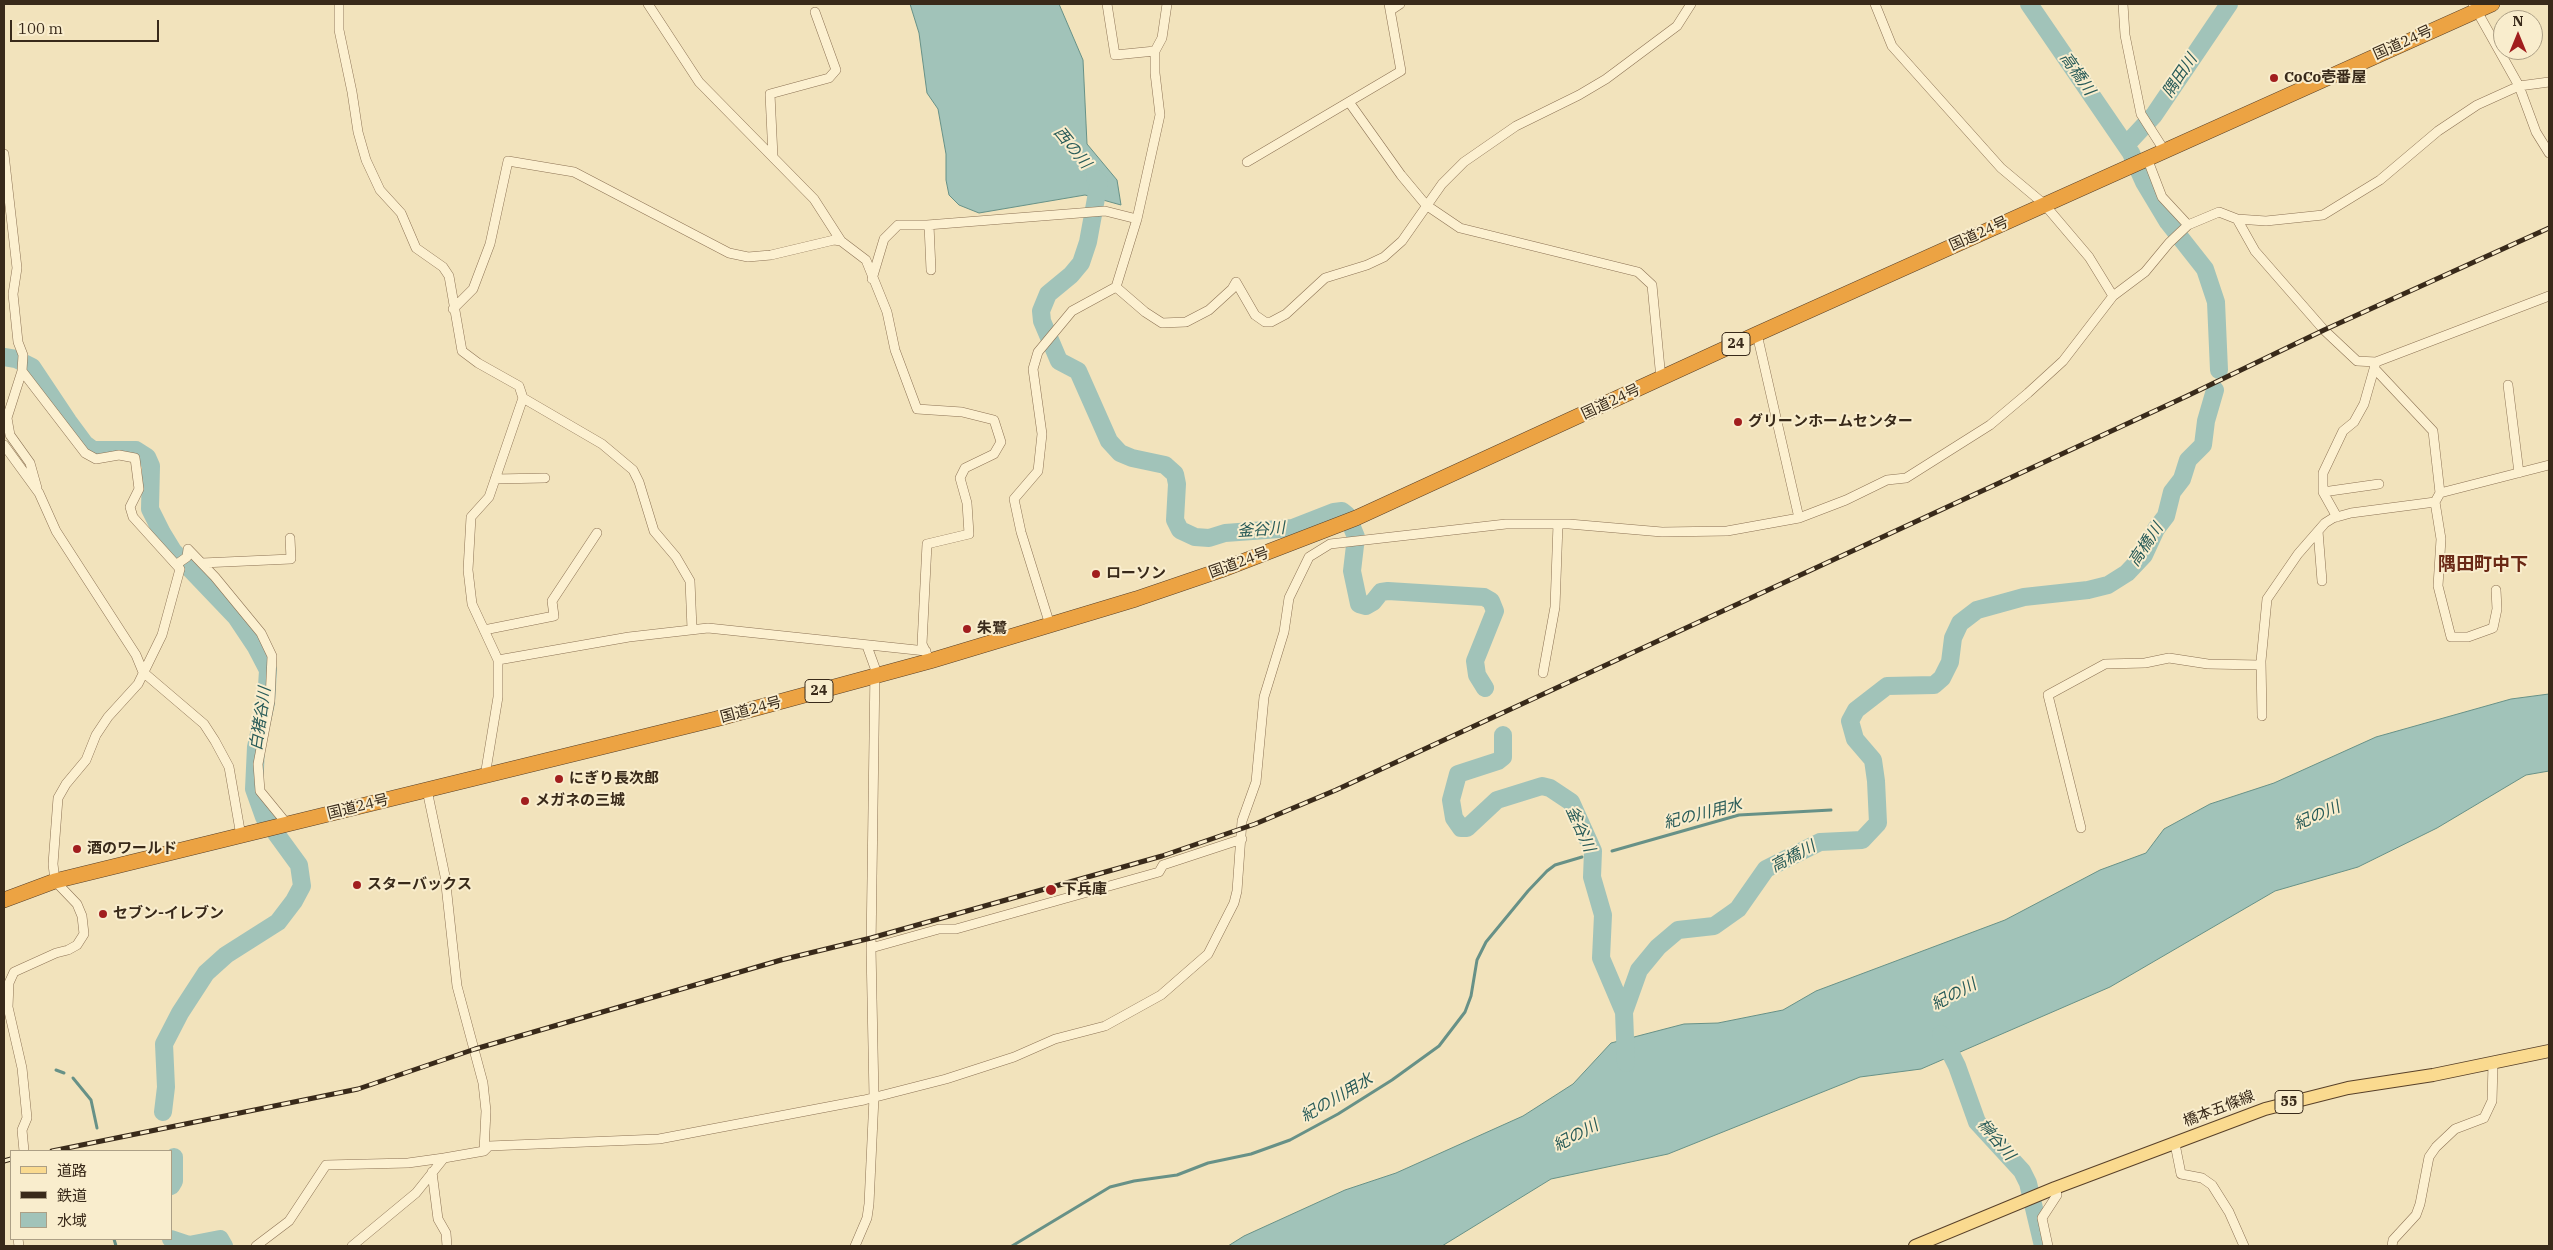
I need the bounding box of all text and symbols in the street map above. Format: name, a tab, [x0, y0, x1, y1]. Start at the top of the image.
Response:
scale bar	[12, 10, 161, 42]
north arrow	[2493, 10, 2543, 60]
text: N	[2512, 12, 2524, 30]
text: 100 m	[18, 19, 63, 38]
street label: 国道24号	[2371, 22, 2435, 64]
water label: 高橋川	[2055, 49, 2099, 99]
water label: 隅田川	[2159, 51, 2201, 101]
place label: CoCo壱番屋	[2284, 69, 2366, 87]
marker: CoCo壱番屋	[2268, 72, 2280, 84]
water label: 西の川	[1049, 123, 1095, 173]
street label: 国道24号	[1947, 213, 2011, 255]
road number: 24	[1722, 332, 1750, 356]
street label: 国道24号	[1579, 381, 1643, 423]
place label: グリーンホームセンター	[1748, 413, 1913, 431]
marker: グリーンホームセンター	[1732, 416, 1744, 428]
water label: 釜谷川	[1236, 519, 1286, 541]
water label: 高橋川	[2125, 520, 2167, 570]
street label: 国道24号	[1206, 544, 1272, 582]
district label: 隅田町中下	[2438, 554, 2528, 576]
place label: ローソン	[1106, 565, 1166, 583]
marker: ローソン	[1090, 568, 1102, 580]
place label: 朱鷺	[977, 620, 1007, 638]
marker: 朱鷺	[961, 623, 973, 635]
road number: 24	[805, 679, 833, 702]
water label: 白猪谷川	[247, 686, 275, 752]
street label: 国道24号	[718, 693, 784, 727]
place label: にぎり長次郎	[569, 770, 659, 788]
marker: にぎり長次郎	[553, 773, 565, 785]
street label: 国道24号	[325, 791, 391, 823]
place label: メガネの三城	[535, 792, 625, 810]
marker: メガネの三城	[519, 795, 531, 807]
water label: 紀の川用水	[1662, 795, 1744, 833]
water label: 紀の川	[2291, 798, 2343, 834]
water label: 釜谷川	[1561, 803, 1599, 855]
water label: 高橋川	[1767, 837, 1819, 877]
place label: 酒のワールド	[87, 840, 177, 858]
marker: 酒のワールド	[71, 843, 83, 855]
place label: スターバックス	[367, 876, 472, 894]
marker: スターバックス	[351, 879, 363, 891]
place label: 下兵庫	[1062, 881, 1107, 899]
marker: 下兵庫	[1044, 883, 1058, 897]
place label: セブン-イレブン	[113, 905, 224, 923]
marker: セブン-イレブン	[97, 908, 109, 920]
water label: 紀の川	[1928, 975, 1980, 1015]
water label: 紀の川用水	[1298, 1070, 1376, 1126]
street label: 橋本五條線	[2181, 1087, 2257, 1131]
road number: 55	[2275, 1090, 2303, 1114]
water label: 榊谷川	[1973, 1115, 2019, 1165]
water label: 紀の川	[1550, 1116, 1602, 1156]
legend	[10, 1150, 172, 1240]
text: 道路	[57, 1161, 87, 1180]
text: 鉄道	[57, 1186, 87, 1205]
text: 水域	[57, 1211, 87, 1230]

